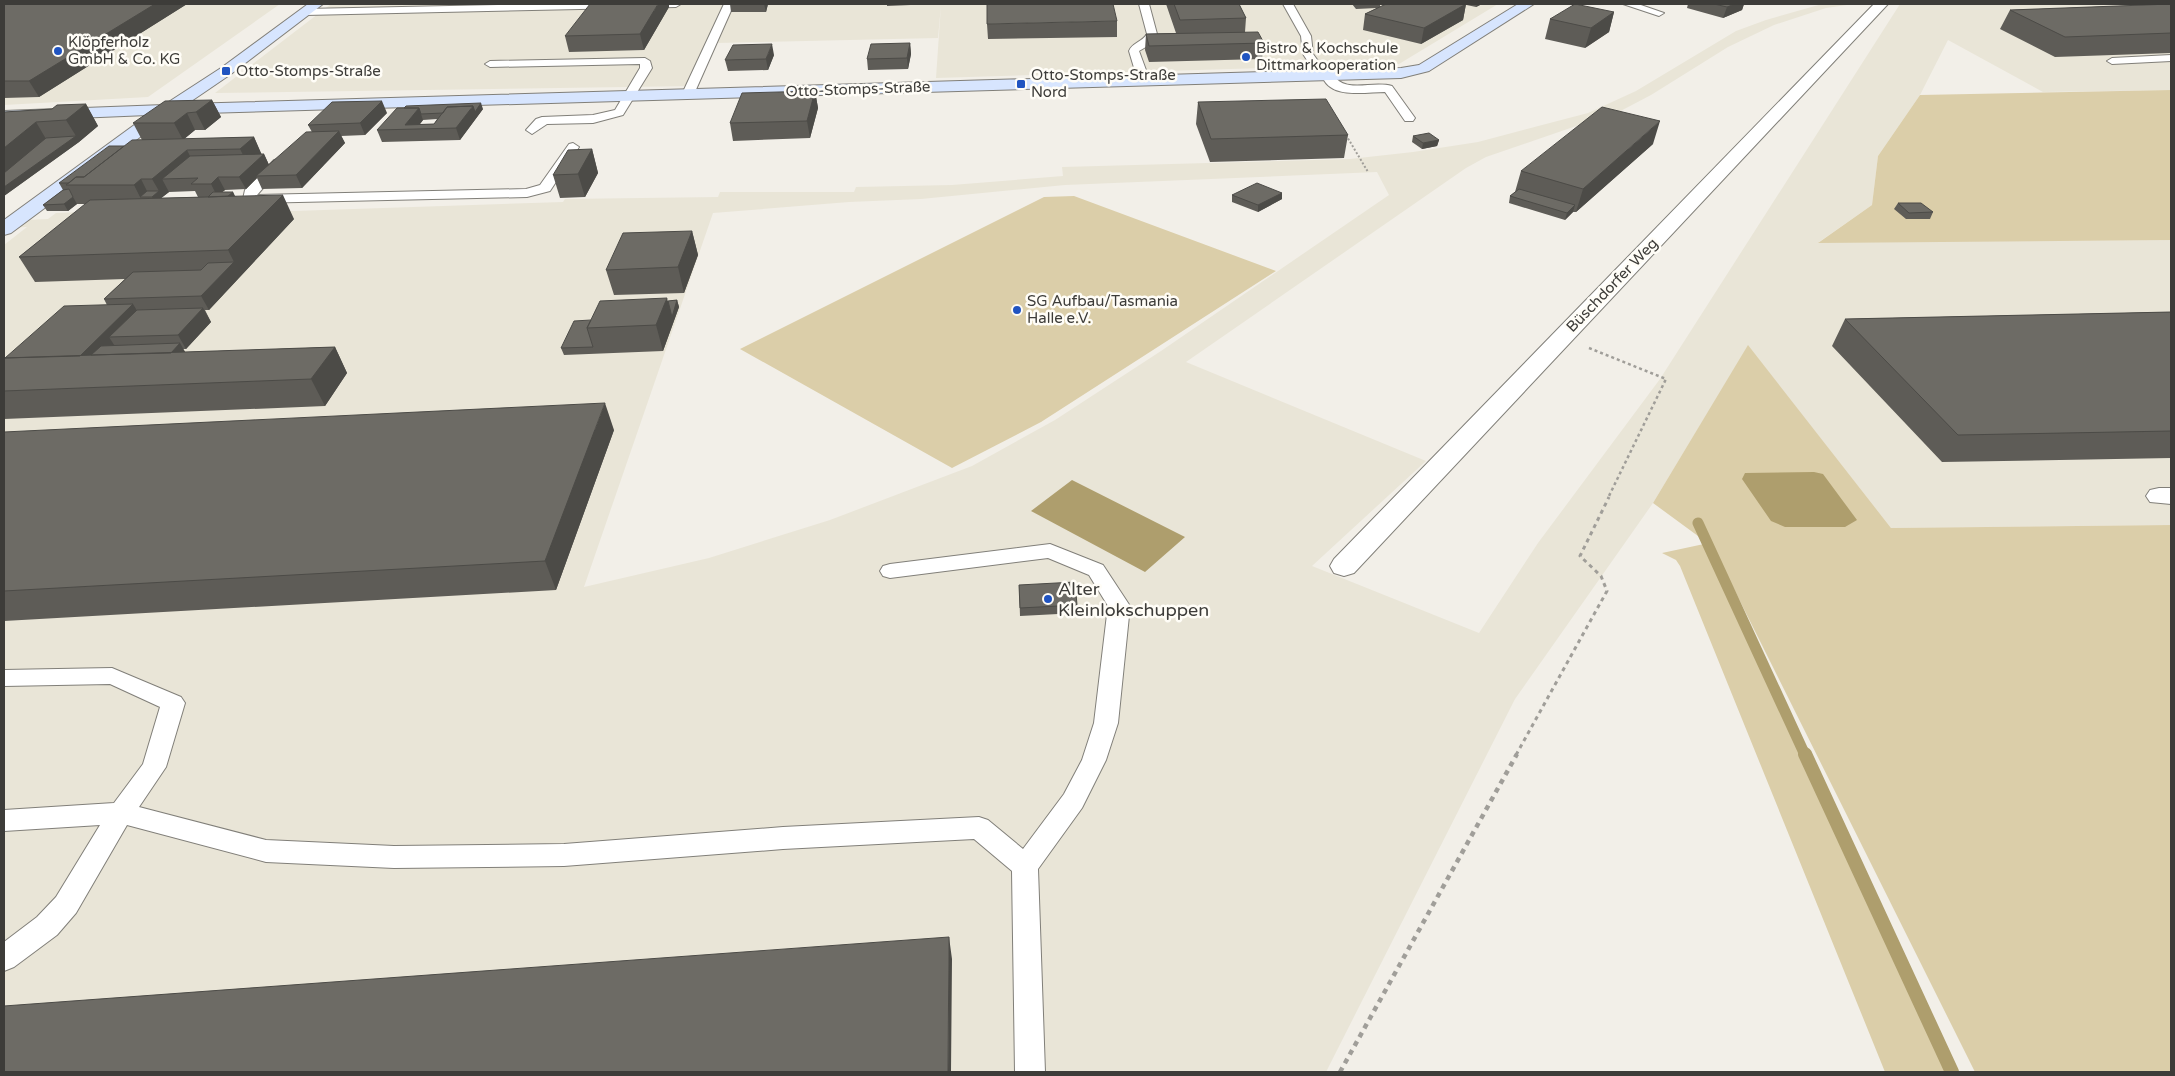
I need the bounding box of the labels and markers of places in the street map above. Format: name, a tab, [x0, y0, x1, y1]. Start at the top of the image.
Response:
place label: Klöpferholz GmbH & Co. KG	[68, 33, 180, 68]
place label: Bistro & Kochschule Dittmarkooperation	[1256, 39, 1398, 74]
marker: Klöpferholz GmbH & Co. KG	[52, 45, 64, 57]
marker: Bistro & Kochschule Dittmarkooperation	[1240, 51, 1252, 63]
place label: Otto-Stomps-Straße	[236, 62, 381, 80]
marker: Otto-Stomps-Straße	[220, 65, 232, 77]
place label: Otto-Stomps-Straße Nord	[1031, 66, 1176, 101]
marker: Otto-Stomps-Straße Nord	[1015, 78, 1027, 90]
place label: SG Aufbau/Tasmania Halle e.V.	[1027, 292, 1178, 327]
marker: SG Aufbau/Tasmania Halle e.V.	[1011, 304, 1023, 316]
place label: Alter Kleinlokschuppen	[1058, 578, 1209, 621]
marker: Alter Kleinlokschuppen	[1042, 593, 1054, 605]

